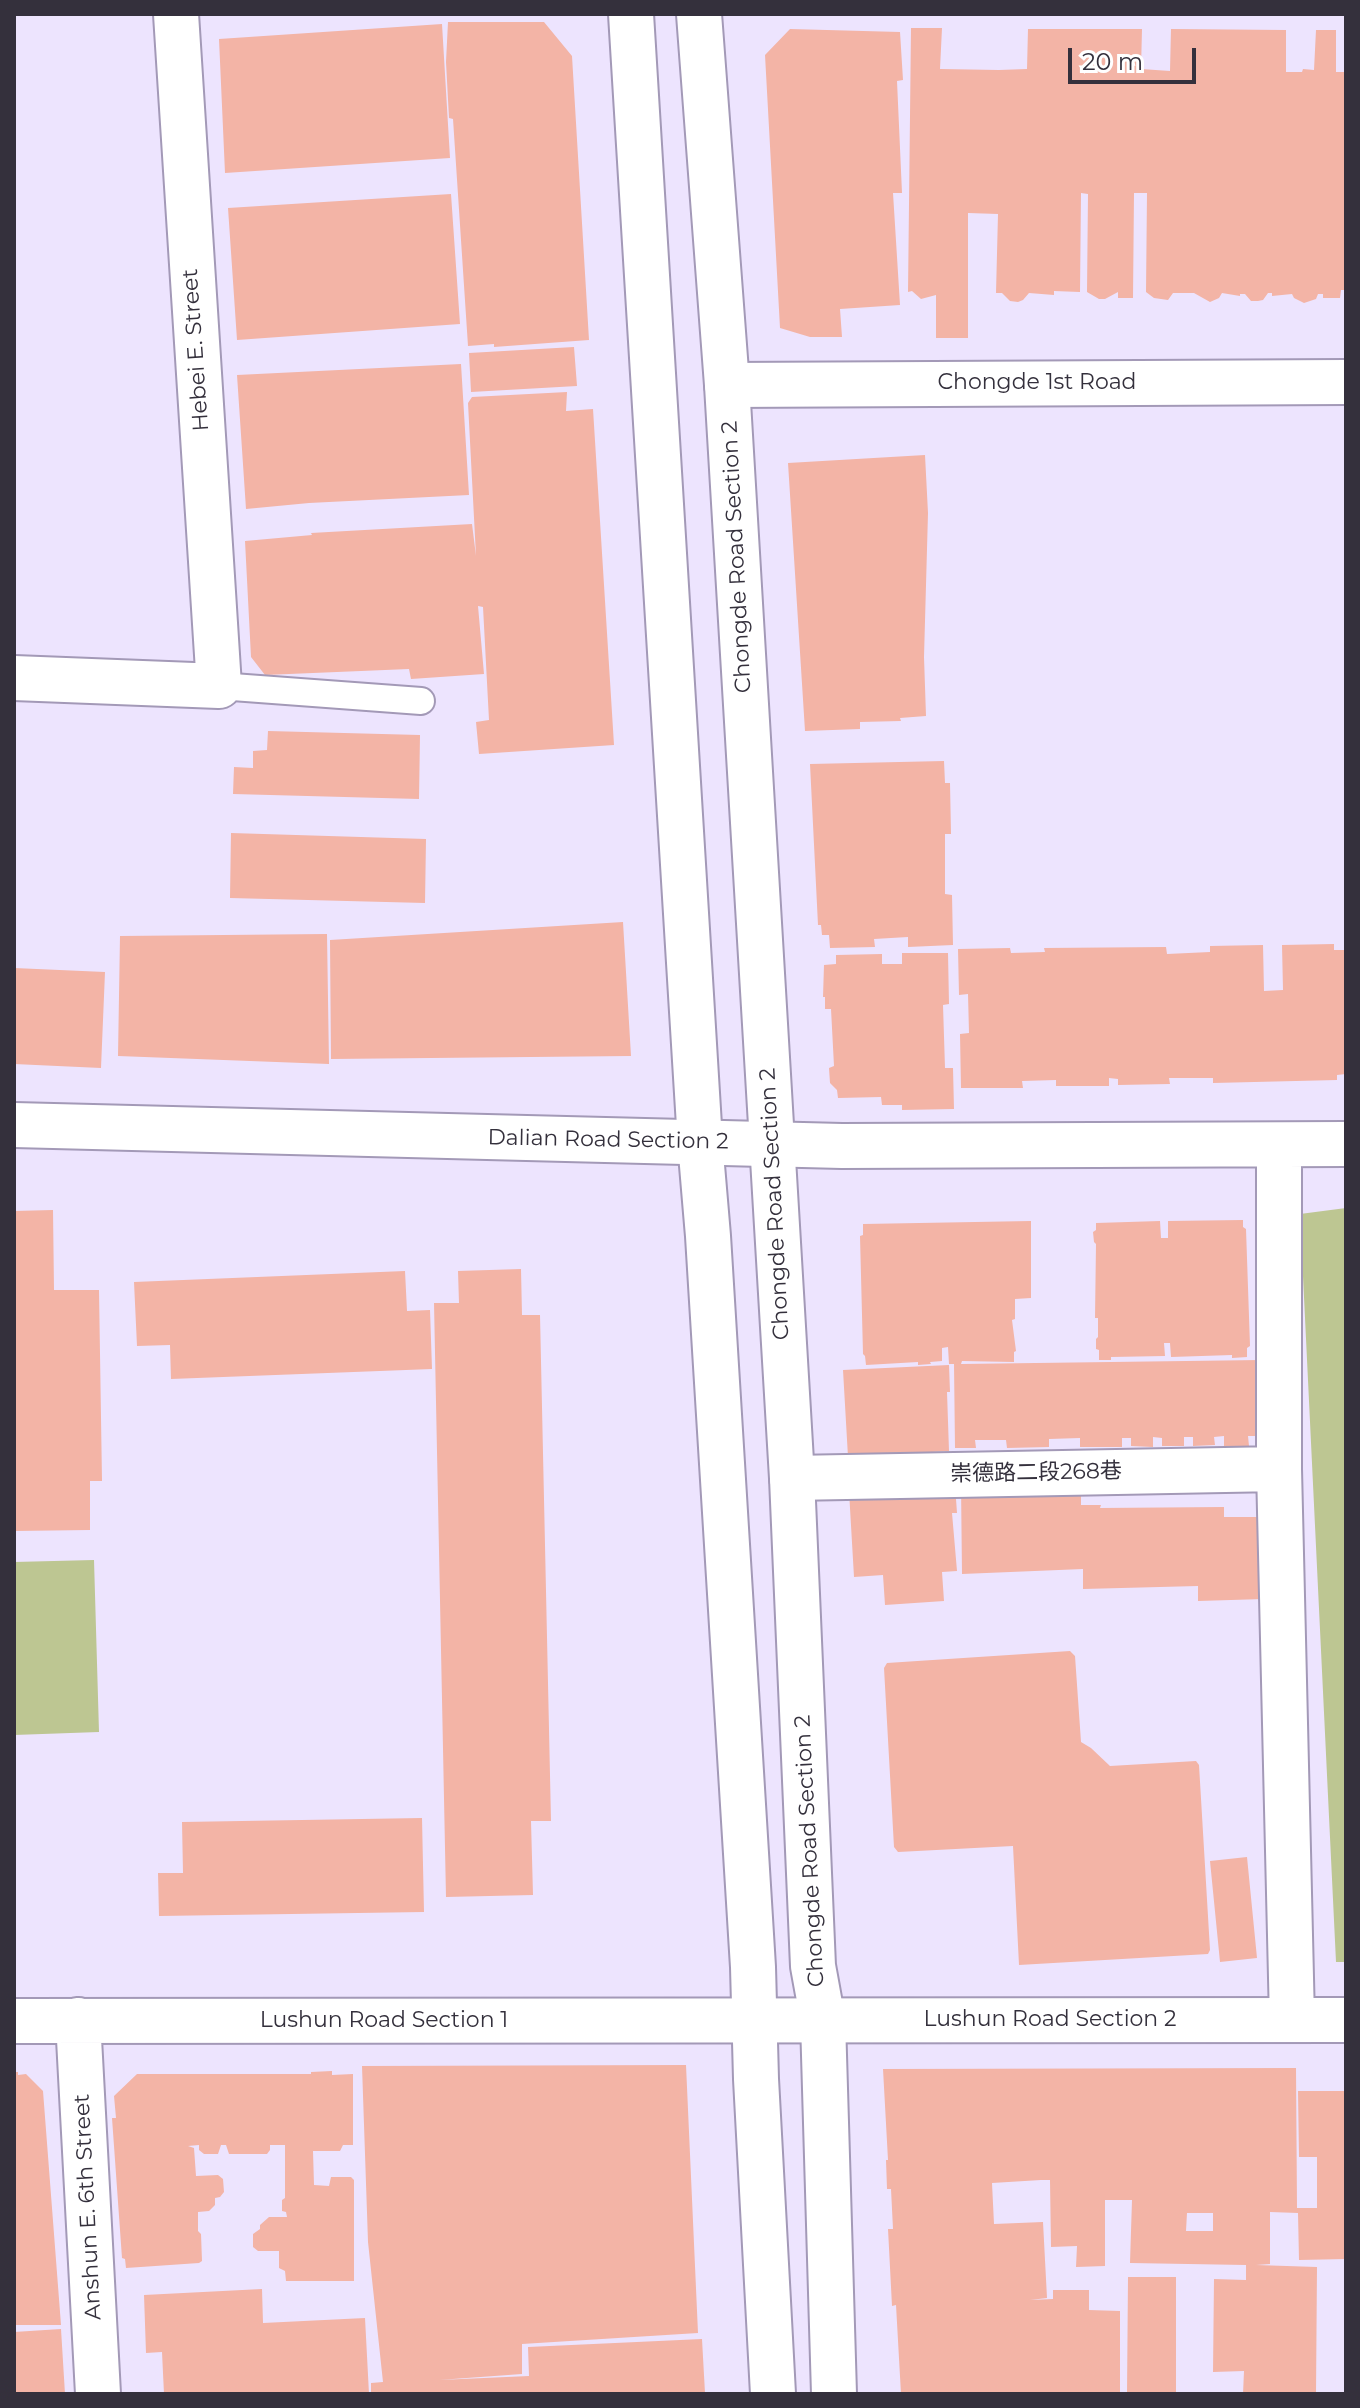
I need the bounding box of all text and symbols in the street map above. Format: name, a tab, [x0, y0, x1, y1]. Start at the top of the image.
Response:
scale bar	[1072, 32, 1200, 82]
text: 20 m	[1082, 47, 1143, 76]
street label: Hebei E. Street	[177, 268, 215, 432]
street label: Chongde 1st Road	[937, 370, 1137, 396]
street label: Chongde Road Section 2	[717, 420, 757, 694]
street label: Chongde Road Section 2	[755, 1067, 795, 1341]
street label: Dalian Road Section 2	[487, 1125, 729, 1155]
street label: 崇德路二段268巷	[950, 1458, 1122, 1488]
street label: Chongde Road Section 2	[790, 1714, 830, 1988]
street label: Lushun Road Section 2	[924, 2007, 1176, 2033]
street label: Lushun Road Section 1	[260, 2008, 508, 2034]
street label: Anshun E. 6th Street	[69, 2093, 107, 2321]

